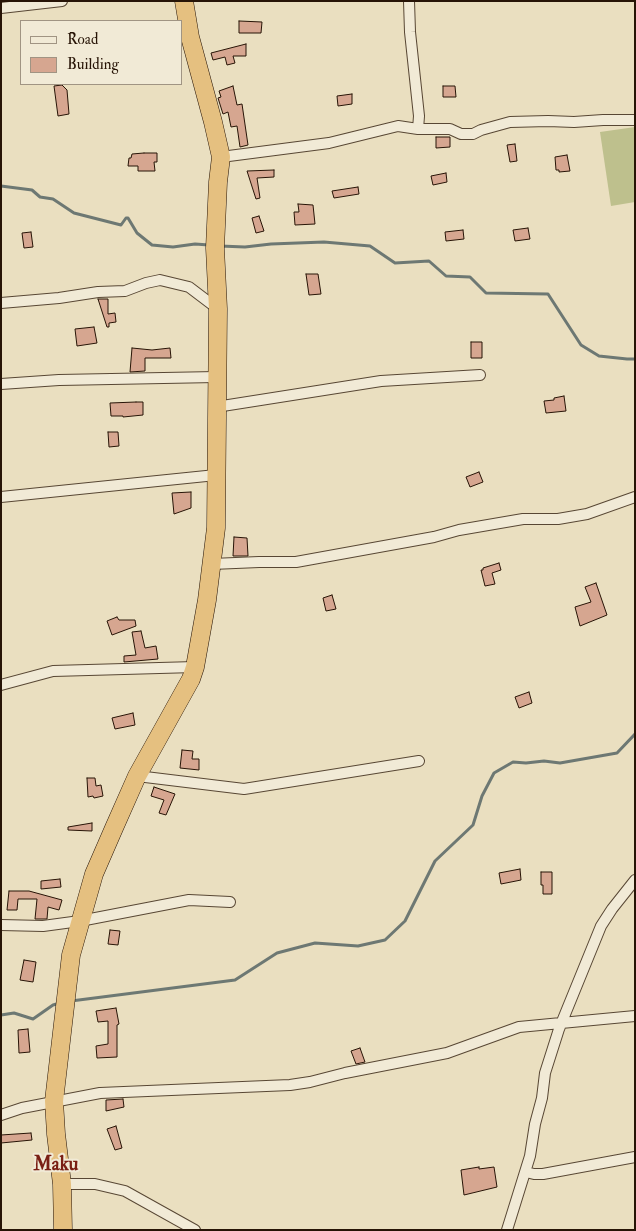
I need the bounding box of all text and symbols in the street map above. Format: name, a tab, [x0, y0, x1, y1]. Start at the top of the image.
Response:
legend	[20, 20, 182, 85]
text: Road	[67, 30, 98, 49]
text: Building	[67, 55, 119, 74]
district label: Maku	[34, 1155, 78, 1177]

